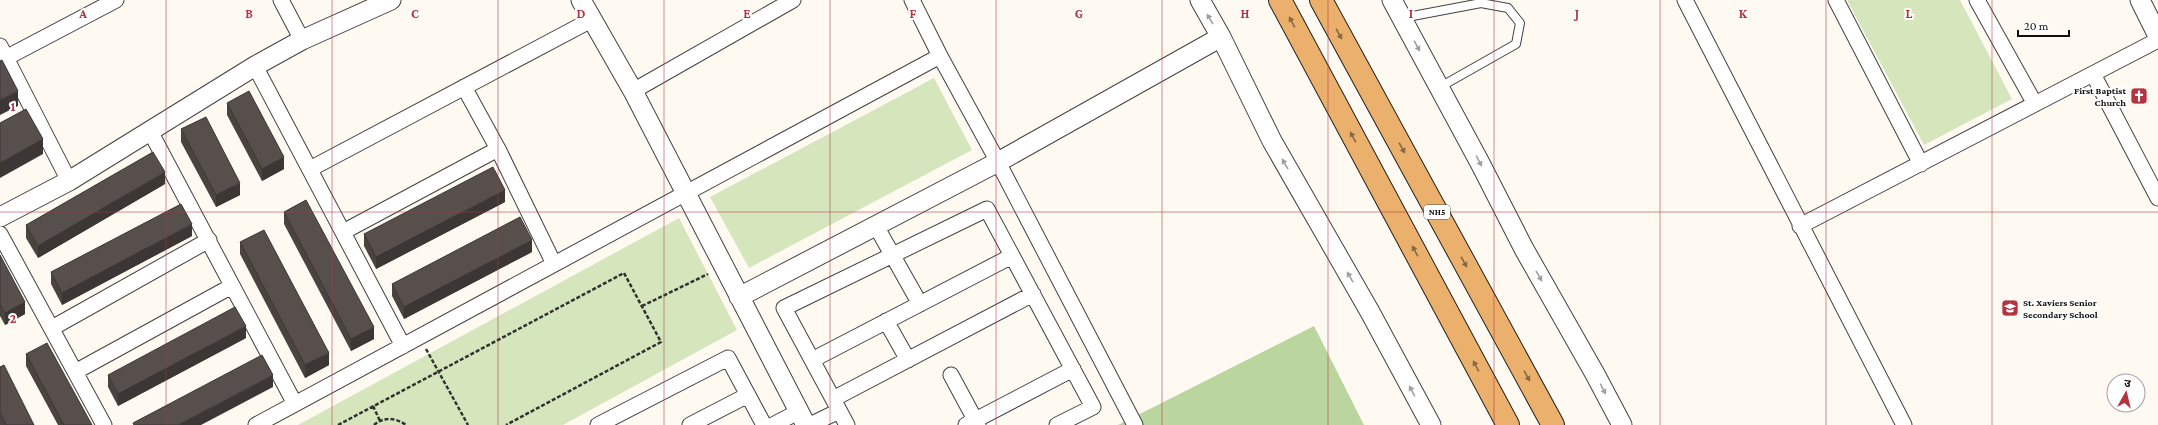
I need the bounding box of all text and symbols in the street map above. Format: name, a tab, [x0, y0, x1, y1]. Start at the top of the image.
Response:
text: A	[78, 6, 87, 21]
text: B	[245, 6, 253, 21]
text: C	[411, 6, 419, 21]
text: D	[577, 6, 586, 21]
text: E	[743, 6, 751, 21]
text: F	[910, 6, 917, 21]
text: G	[1075, 6, 1083, 21]
text: H	[1241, 6, 1250, 21]
text: I	[1409, 6, 1413, 21]
text: J	[1573, 6, 1579, 21]
text: K	[1739, 6, 1748, 21]
text: L	[1906, 6, 1913, 21]
scale bar	[2018, 12, 2069, 38]
one-way arrow	[1207, 13, 1214, 25]
one-way arrow	[1289, 16, 1295, 28]
text: 20 m	[2024, 19, 2049, 33]
one-way arrow	[1336, 28, 1343, 40]
one-way arrow	[1414, 41, 1421, 52]
place label: First Baptist Church	[2074, 85, 2126, 108]
church icon: First Baptist Church	[2129, 86, 2149, 106]
text: 1	[11, 99, 16, 114]
one-way arrow	[1350, 131, 1357, 143]
one-way arrow	[1398, 142, 1405, 154]
one-way arrow	[1476, 155, 1482, 167]
one-way arrow	[1281, 158, 1288, 170]
road number: NH5	[1424, 205, 1450, 219]
one-way arrow	[1412, 246, 1418, 257]
one-way arrow	[1461, 256, 1468, 268]
one-way arrow	[1536, 270, 1543, 282]
one-way arrow	[1346, 271, 1353, 283]
place label: St. Xaviers Senior Secondary School	[2023, 297, 2098, 320]
school or university icon: St. Xaviers Senior Secondary School	[2000, 298, 2020, 318]
text: 2	[10, 311, 17, 326]
one-way arrow	[1473, 360, 1480, 372]
one-way arrow	[1523, 370, 1530, 382]
north arrow	[2106, 373, 2146, 413]
text: उ	[2123, 377, 2132, 390]
one-way arrow	[1600, 383, 1606, 395]
one-way arrow	[1409, 385, 1416, 396]

